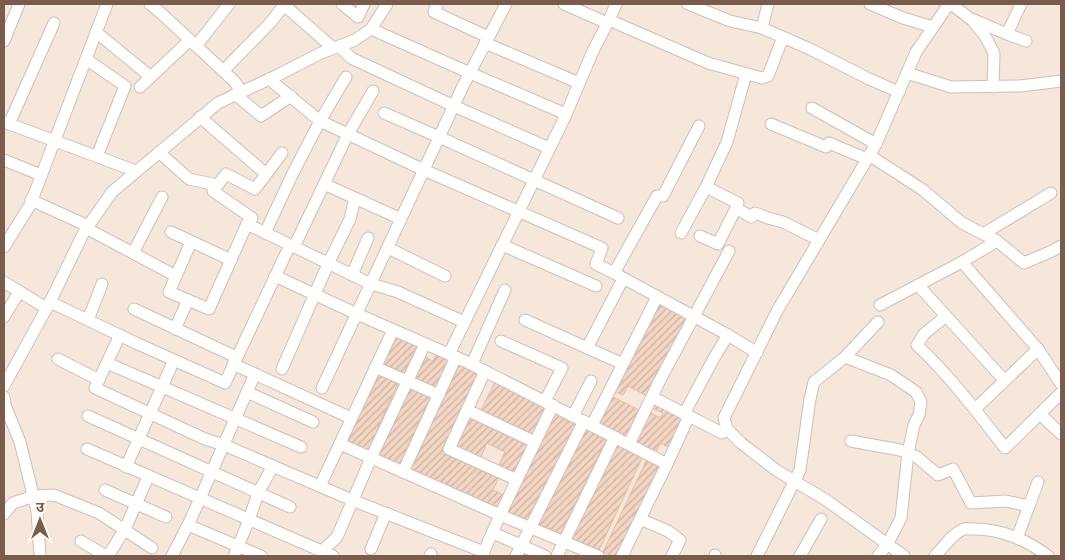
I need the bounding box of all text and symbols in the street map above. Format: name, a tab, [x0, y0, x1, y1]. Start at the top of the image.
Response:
north arrow	[15, 495, 65, 545]
text: उ	[36, 498, 45, 516]

